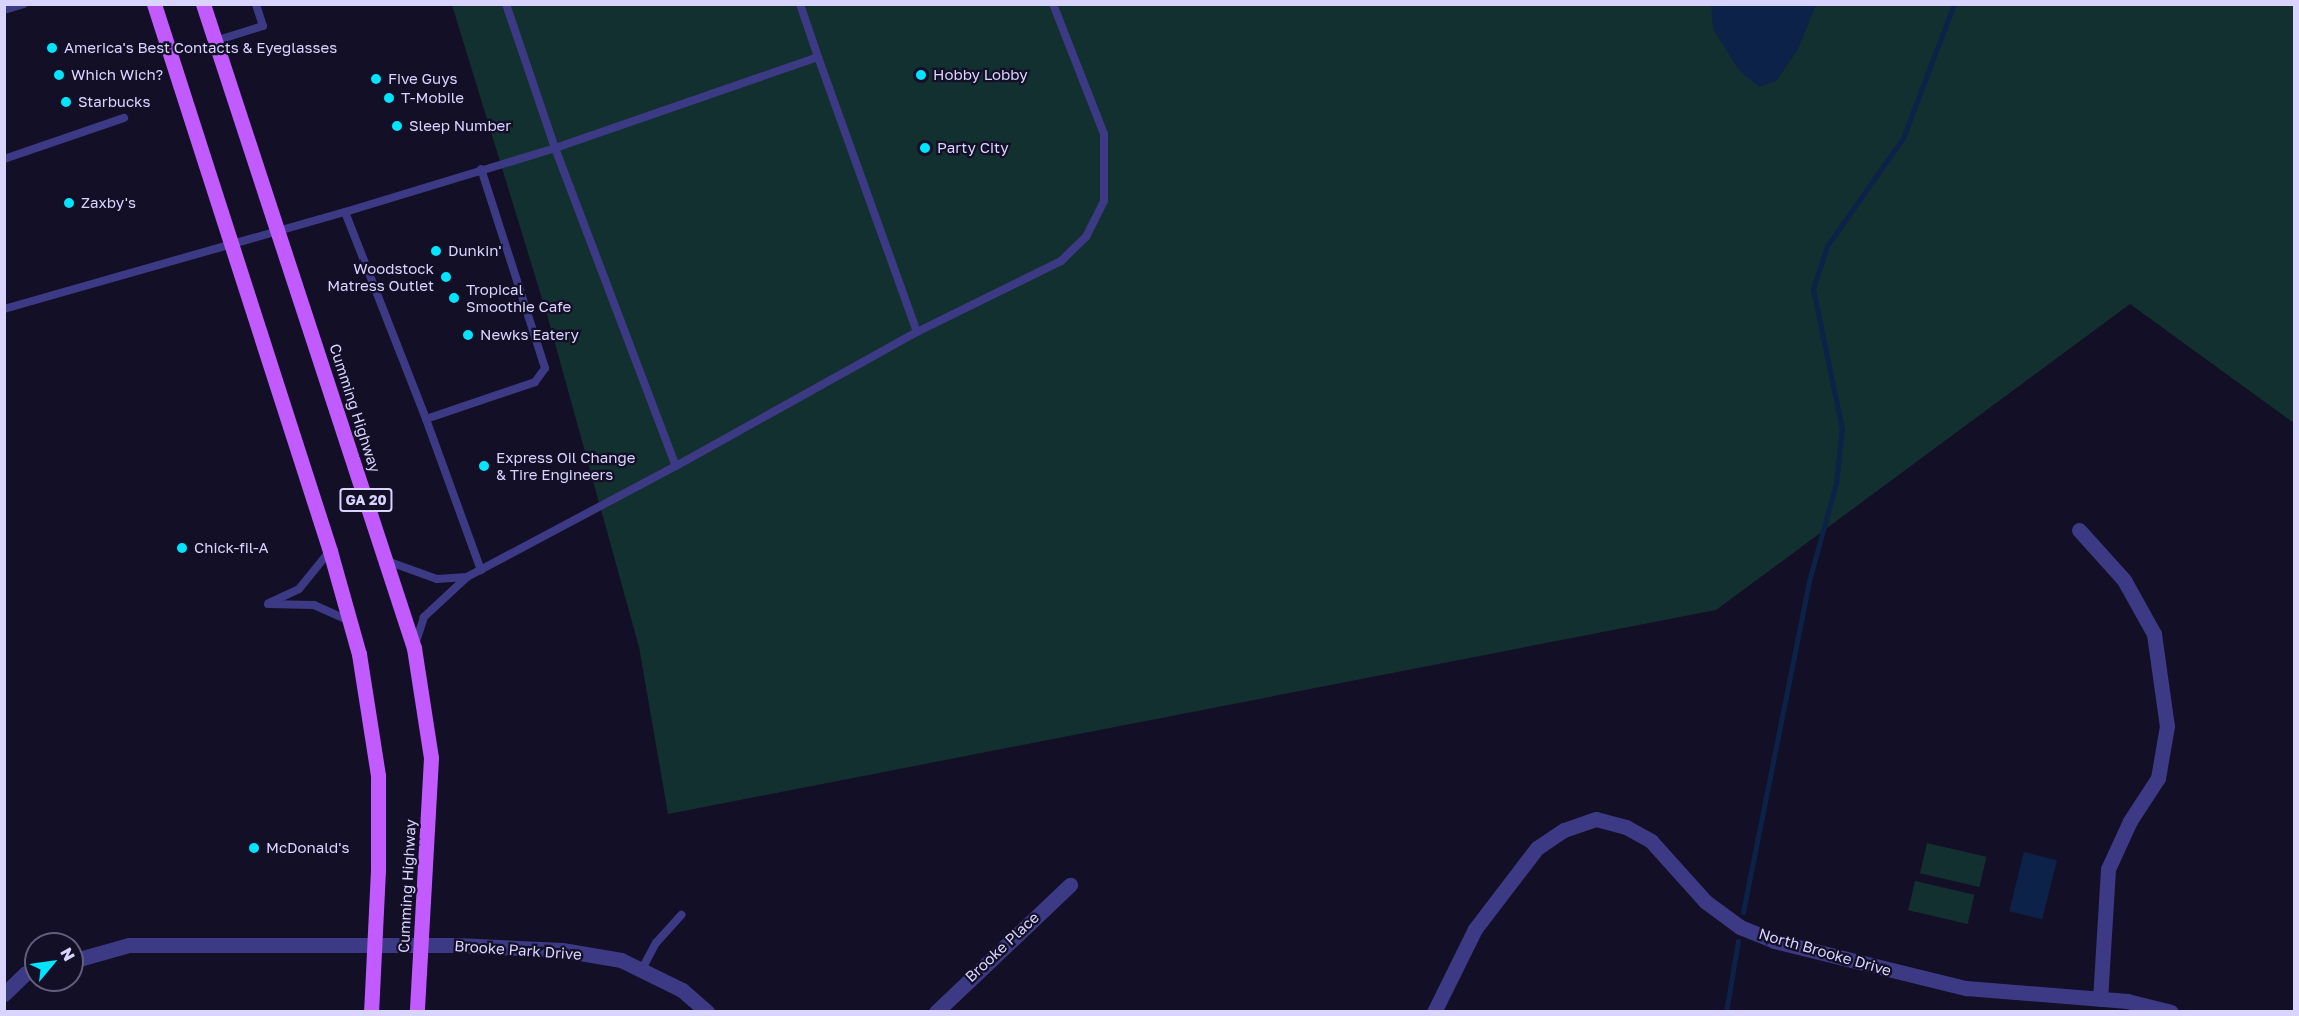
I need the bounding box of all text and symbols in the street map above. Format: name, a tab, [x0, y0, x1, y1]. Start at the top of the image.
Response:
place label: America's Best Contacts & Eyeglasses	[64, 39, 337, 57]
marker: America's Best Contacts & Eyeglasses	[45, 41, 59, 55]
place label: Which Wich?	[71, 66, 163, 84]
place label: Hobby Lobby	[933, 66, 1028, 84]
marker: Which Wich?	[52, 68, 66, 82]
marker: Hobby Lobby	[914, 68, 928, 82]
place label: Five Guys	[388, 70, 457, 88]
marker: Five Guys	[369, 72, 383, 86]
place label: T-Mobile	[401, 89, 464, 107]
marker: T-Mobile	[382, 91, 396, 105]
place label: Starbucks	[78, 93, 151, 111]
marker: Starbucks	[59, 95, 73, 109]
place label: Sleep Number	[409, 117, 511, 135]
marker: Sleep Number	[390, 119, 404, 133]
place label: Party City	[937, 139, 1009, 157]
marker: Party City	[918, 141, 932, 155]
place label: Zaxby's	[81, 194, 136, 212]
marker: Zaxby's	[62, 196, 76, 210]
place label: Dunkin'	[448, 242, 502, 260]
marker: Dunkin'	[429, 244, 443, 258]
place label: Woodstock Matress Outlet	[327, 259, 434, 294]
marker: Woodstock Matress Outlet	[439, 270, 453, 284]
place label: Tropical Smoothie Cafe	[466, 280, 571, 315]
marker: Tropical Smoothie Cafe	[447, 291, 461, 305]
place label: Newks Eatery	[480, 326, 579, 344]
marker: Newks Eatery	[461, 328, 475, 342]
street label: Cumming Highway	[326, 341, 384, 475]
place label: Express Oil Change & Tire Engineers	[496, 448, 635, 483]
marker: Express Oil Change & Tire Engineers	[477, 459, 491, 473]
road number: GA 20	[339, 489, 393, 511]
place label: Chick-fil-A	[194, 539, 269, 557]
marker: Chick-fil-A	[175, 541, 189, 555]
street label: Cumming Highway	[395, 819, 419, 953]
place label: McDonald's	[266, 839, 349, 857]
marker: McDonald's	[247, 841, 261, 855]
street label: Brooke Place	[961, 908, 1043, 986]
street label: North Brooke Drive	[1757, 924, 1893, 980]
north arrow	[24, 932, 84, 992]
street label: Brooke Park Drive	[454, 937, 582, 963]
text: N	[56, 944, 80, 964]

